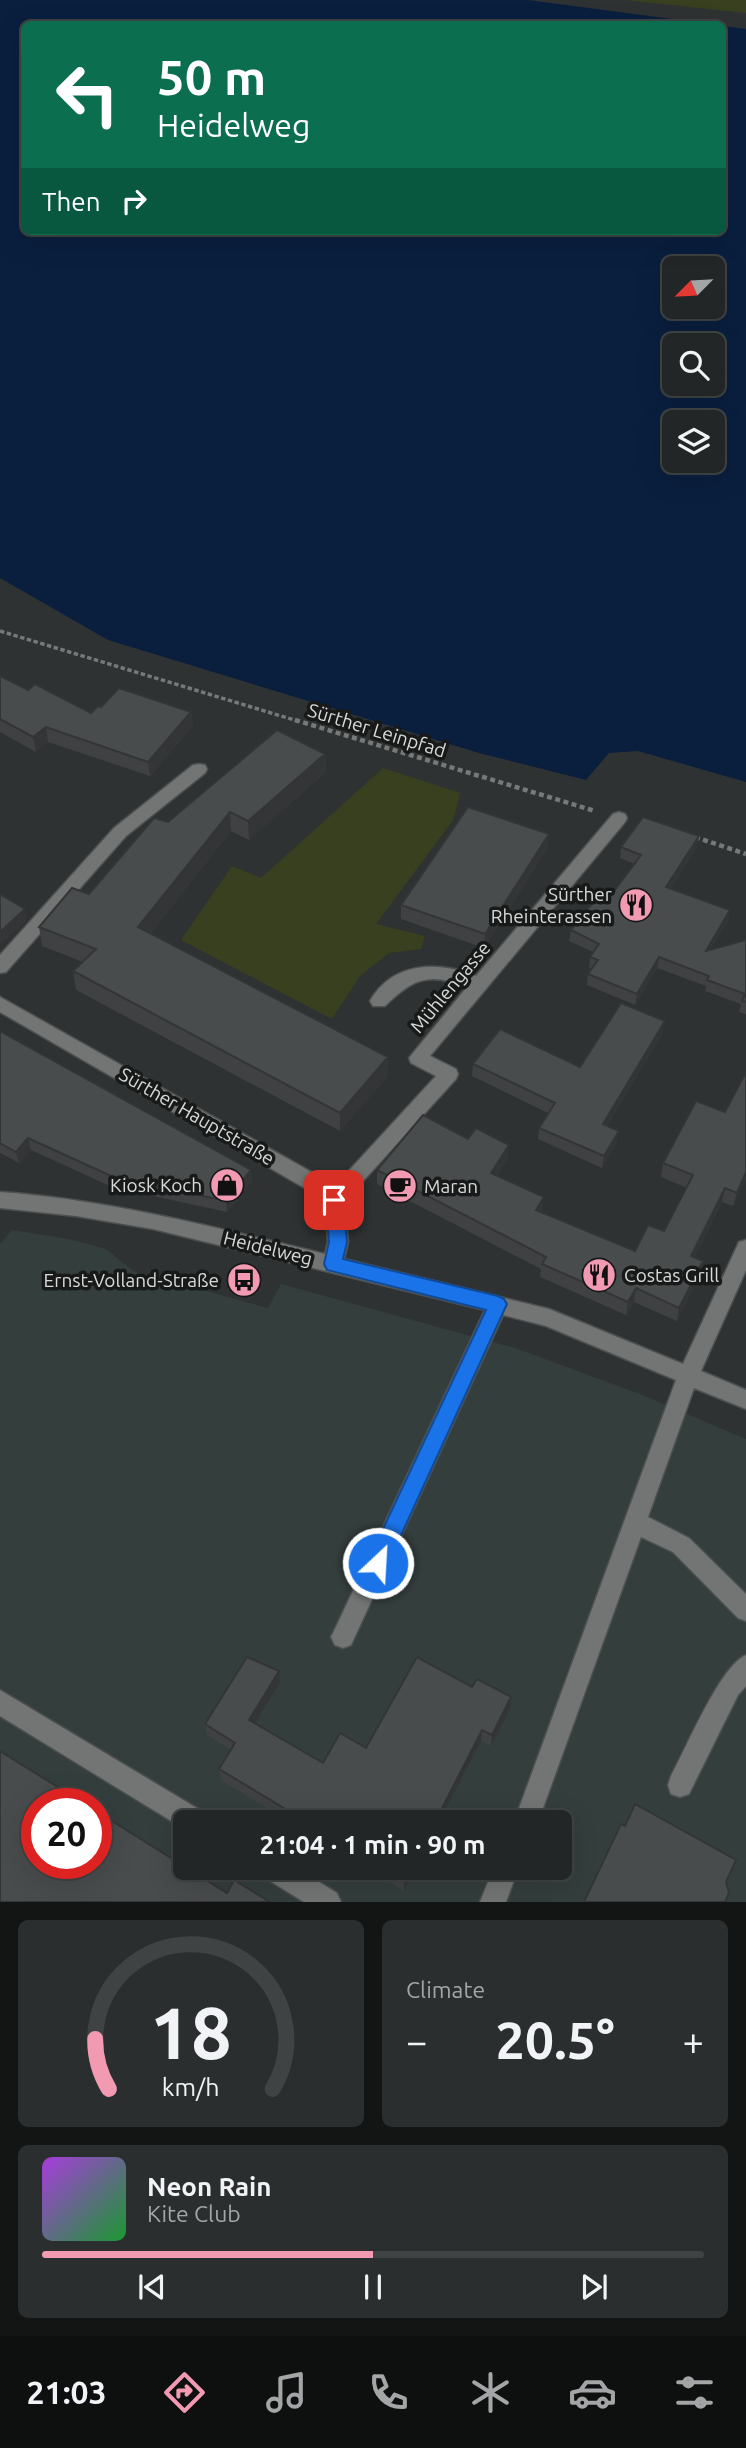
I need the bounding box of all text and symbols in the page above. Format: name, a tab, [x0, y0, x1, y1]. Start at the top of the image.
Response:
icon: left	[42, 49, 133, 140]
text: 50 m	[157, 49, 266, 104]
text: Heidelweg	[157, 107, 310, 143]
icon: right	[115, 182, 153, 220]
text: Then	[42, 187, 101, 216]
north arrow	[662, 256, 724, 318]
map controls	[662, 256, 725, 473]
button: search	[662, 333, 725, 396]
button: layers	[662, 410, 725, 473]
street label: Sürther Leinpfad	[305, 699, 449, 761]
place label: Sürther Rheinterassen	[491, 883, 612, 927]
restaurant icon: Sürther Rheinterassen	[617, 886, 655, 924]
street label: Mühlengasse	[406, 937, 494, 1037]
street label: Sürther Hauptstraße	[116, 1063, 278, 1169]
shop icon: Kiosk Koch	[208, 1166, 246, 1204]
cafe icon: Maran	[381, 1167, 419, 1205]
pin	[304, 1170, 364, 1230]
place label: Kiosk Koch	[110, 1174, 202, 1196]
place label: Maran	[424, 1175, 478, 1197]
icon: arrive	[315, 1181, 353, 1219]
street label: Heidelweg	[221, 1226, 315, 1270]
restaurant icon: Costas Grill	[580, 1256, 618, 1294]
bus stop icon: Ernst-Volland-Straße	[225, 1261, 263, 1299]
place label: Costas Grill	[624, 1264, 719, 1286]
place label: Ernst-Volland-Straße	[44, 1269, 219, 1291]
position arrow	[341, 1526, 415, 1600]
speed limit sign: 20	[21, 1788, 112, 1879]
text: 21:04 · 1 min · 90 m	[259, 1830, 486, 1859]
text: Climate	[406, 1977, 485, 2002]
text: 18	[150, 1992, 232, 2074]
text: 20.5°	[495, 2011, 615, 2069]
text: −	[406, 2020, 427, 2062]
text: +	[683, 2020, 704, 2062]
text: km/h	[162, 2073, 220, 2101]
text: Neon Rain	[147, 2172, 272, 2201]
text: Kite Club	[147, 2201, 241, 2226]
icon: previous	[133, 2268, 171, 2306]
icon: pause	[354, 2268, 392, 2306]
icon: next	[575, 2268, 613, 2306]
icon: directions	[160, 2368, 209, 2417]
icon: music	[262, 2368, 311, 2417]
icon: phone	[364, 2368, 413, 2417]
icon: climate	[466, 2368, 515, 2417]
icon: car	[568, 2368, 617, 2417]
icon: filters	[670, 2368, 719, 2417]
text: 21:03	[27, 2374, 107, 2410]

